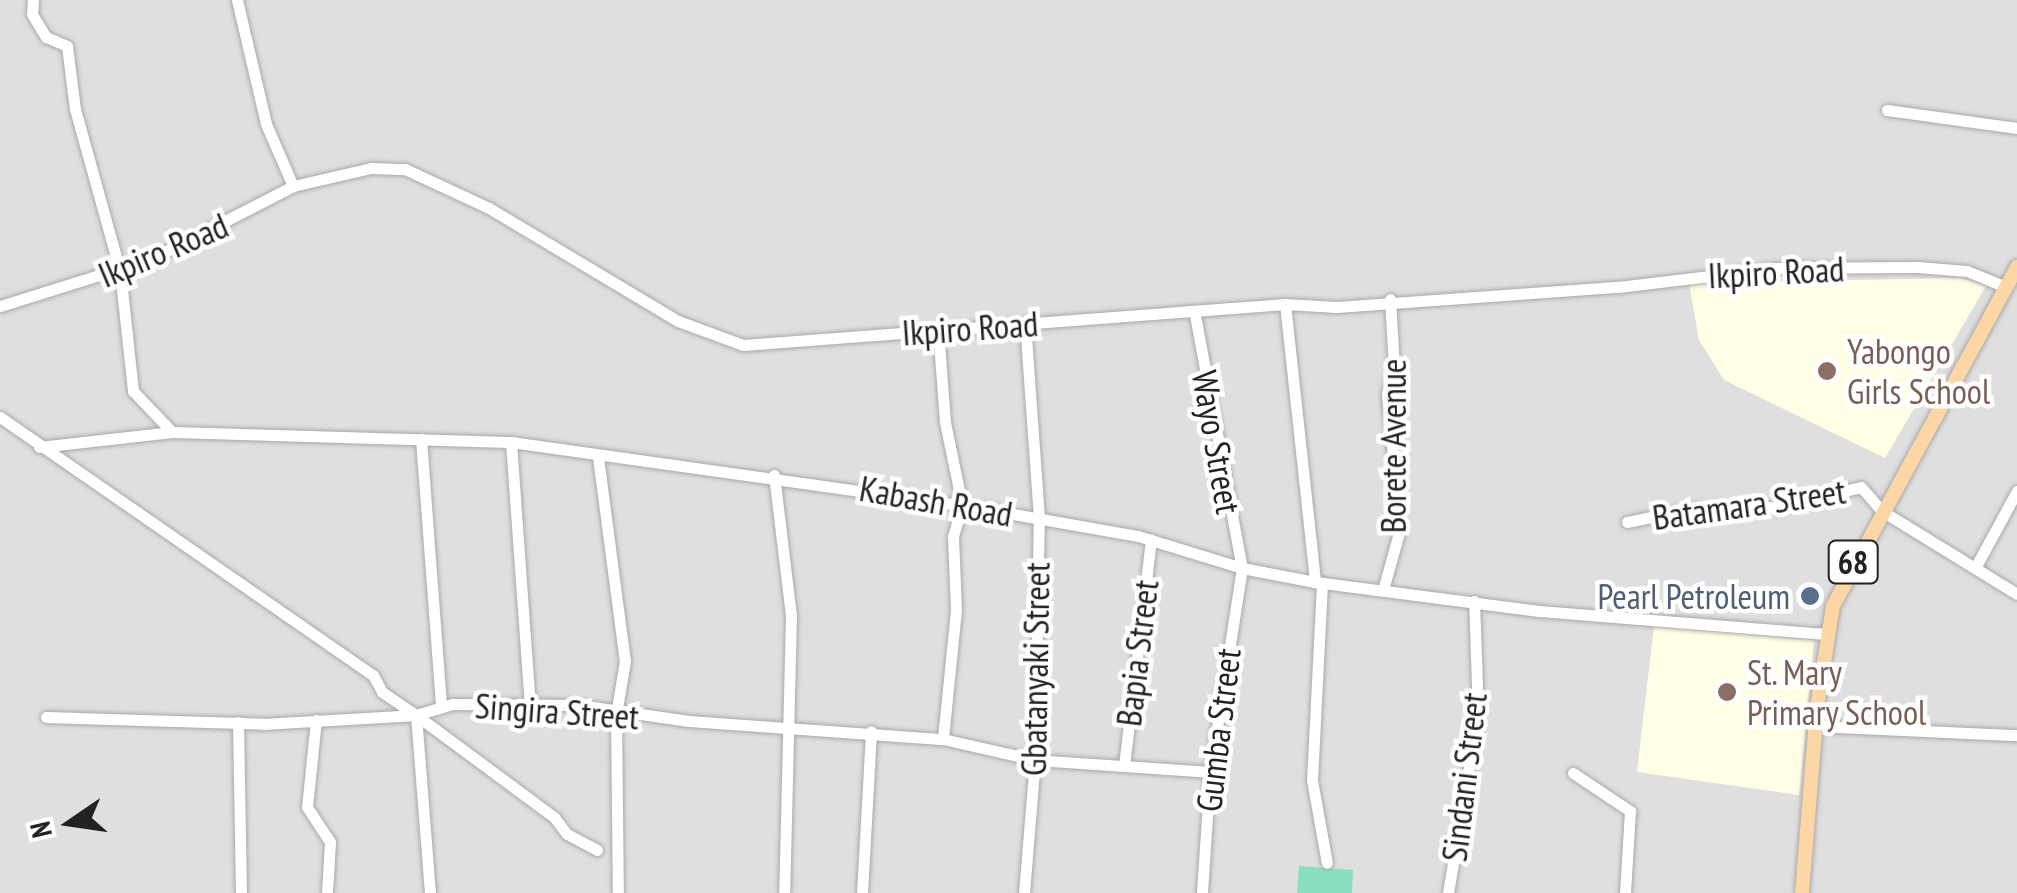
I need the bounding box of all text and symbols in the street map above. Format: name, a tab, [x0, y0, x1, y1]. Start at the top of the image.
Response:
street label: Ikpiro Road	[92, 204, 234, 296]
street label: Ikpiro Road	[1707, 247, 1845, 297]
street label: Ikpiro Road	[901, 302, 1039, 354]
place label: Yabongo Girls School	[1847, 330, 1990, 412]
street label: Borete Avenue	[1372, 358, 1414, 534]
marker: Yabongo Girls School	[1816, 360, 1838, 382]
street label: Wayo Street	[1184, 367, 1250, 517]
street label: Kabash Road	[856, 467, 1016, 535]
street label: Batamara Street	[1650, 470, 1848, 538]
road number: 68	[1826, 535, 1880, 589]
street label: Gbatanyaki Street	[1012, 562, 1058, 776]
place label: Pearl Petroleum	[1597, 575, 1790, 617]
street label: Bapia Street	[1107, 577, 1167, 729]
marker: Pearl Petroleum	[1799, 585, 1821, 607]
street label: Gumba Street	[1187, 646, 1249, 814]
place label: St. Mary Primary School	[1747, 651, 1927, 733]
marker: St. Mary Primary School	[1716, 681, 1738, 703]
street label: Singira Street	[474, 684, 640, 738]
street label: Sindani Street	[1433, 690, 1495, 864]
north arrow	[20, 773, 120, 873]
text: N	[21, 818, 60, 841]

